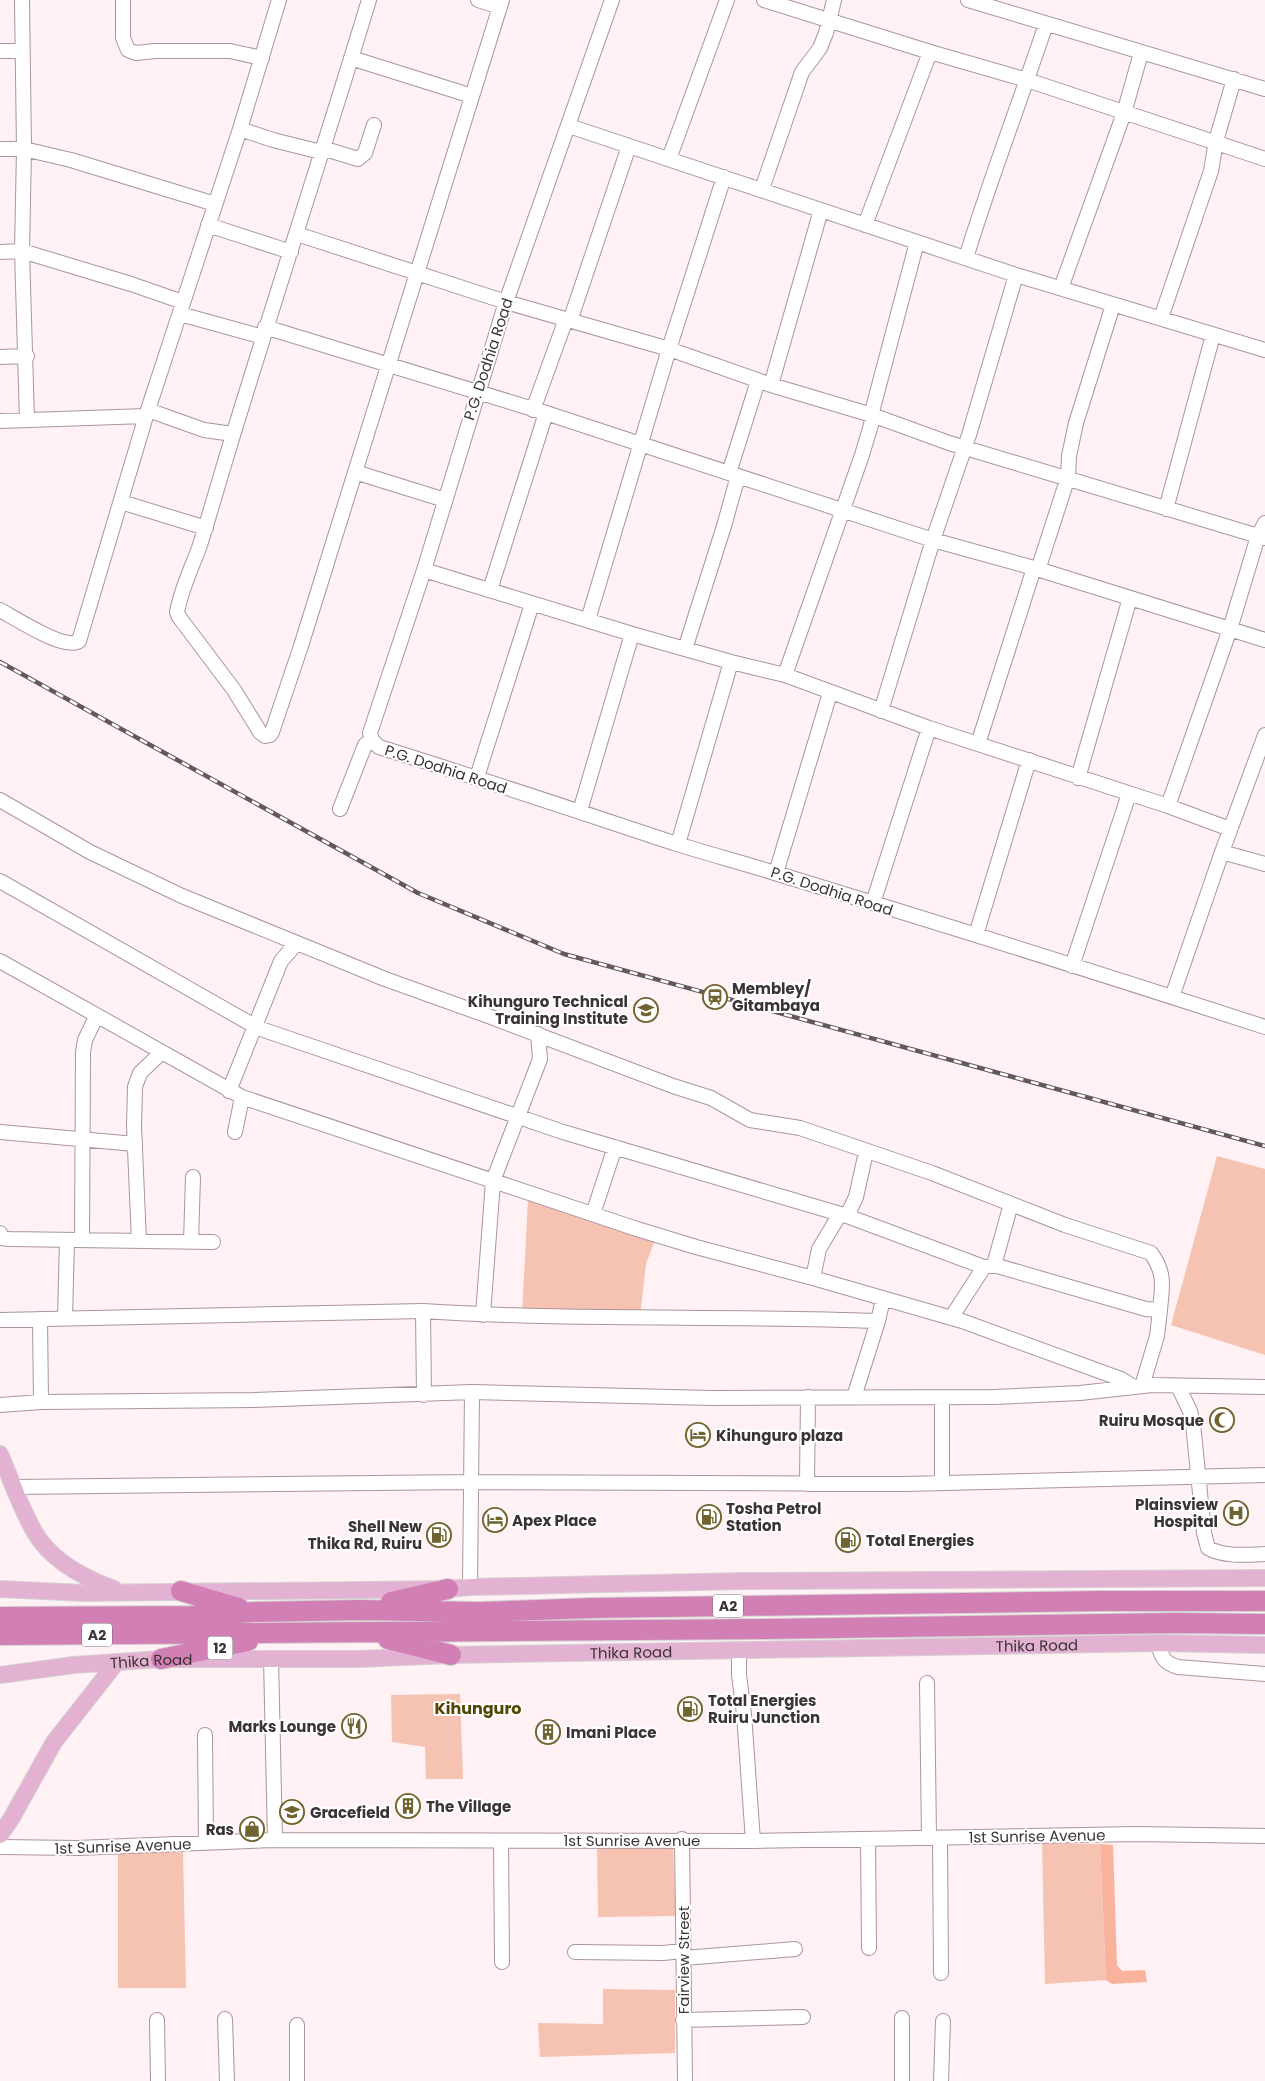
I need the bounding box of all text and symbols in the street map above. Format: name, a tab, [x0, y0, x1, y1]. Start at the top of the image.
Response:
street label: P.G. Dodhia Road	[458, 295, 518, 423]
street label: P.G. Dodhia Road	[382, 739, 510, 799]
street label: P.G. Dodhia Road	[768, 861, 896, 921]
place label: Membley/ Gitambaya	[732, 978, 820, 1016]
station icon: Membley/ Gitambaya	[702, 984, 728, 1010]
place label: Kihunguro Technical Training Institute	[468, 991, 628, 1029]
school or university icon: Kihunguro Technical Training Institute	[633, 997, 659, 1023]
mosque icon: Ruiru Mosque	[1209, 1407, 1235, 1433]
place label: Ruiru Mosque	[1099, 1410, 1204, 1431]
hotel icon: Kihunguro plaza	[685, 1422, 711, 1448]
place label: Kihunguro plaza	[716, 1425, 843, 1446]
place label: Plainsview Hospital	[1135, 1494, 1218, 1532]
place label: Tosha Petrol Station	[726, 1498, 821, 1536]
hospital icon: Plainsview Hospital	[1223, 1500, 1249, 1526]
fuel station icon: Tosha Petrol Station	[696, 1504, 722, 1530]
hotel icon: Apex Place	[482, 1507, 508, 1533]
place label: Apex Place	[512, 1510, 597, 1531]
place label: Shell New Thika Rd, Ruiru	[308, 1516, 422, 1554]
fuel station icon: Shell New Thika Rd, Ruiru	[426, 1522, 452, 1548]
fuel station icon: Total Energies	[835, 1527, 861, 1553]
place label: Total Energies	[866, 1530, 974, 1551]
road number: A2	[713, 1594, 743, 1618]
road number: A2	[82, 1624, 112, 1646]
street label: Thika Road	[996, 1634, 1078, 1656]
road number: 12	[208, 1636, 232, 1660]
street label: Thika Road	[590, 1641, 672, 1663]
street label: Thika Road	[109, 1648, 192, 1673]
place label: Total Energies Ruiru Junction	[708, 1690, 820, 1728]
fuel station icon: Total Energies Ruiru Junction	[677, 1696, 703, 1722]
district label: Kihunguro	[435, 1697, 521, 1720]
restaurant icon: Marks Lounge	[341, 1713, 367, 1739]
place label: Marks Lounge	[228, 1716, 336, 1737]
building icon: Imani Place	[535, 1719, 561, 1745]
place label: Imani Place	[566, 1722, 657, 1743]
building icon: The Village	[395, 1793, 421, 1819]
place label: The Village	[426, 1796, 511, 1817]
school or university icon: Gracefield	[279, 1799, 305, 1825]
place label: Gracefield	[310, 1802, 390, 1823]
shop icon: Ras	[239, 1816, 265, 1842]
place label: Ras	[206, 1819, 234, 1840]
street label: 1st Sunrise Avenue	[968, 1824, 1106, 1848]
street label: 1st Sunrise Avenue	[564, 1830, 700, 1851]
street label: 1st Sunrise Avenue	[54, 1833, 192, 1859]
street label: Fairview Street	[673, 1906, 694, 2014]

